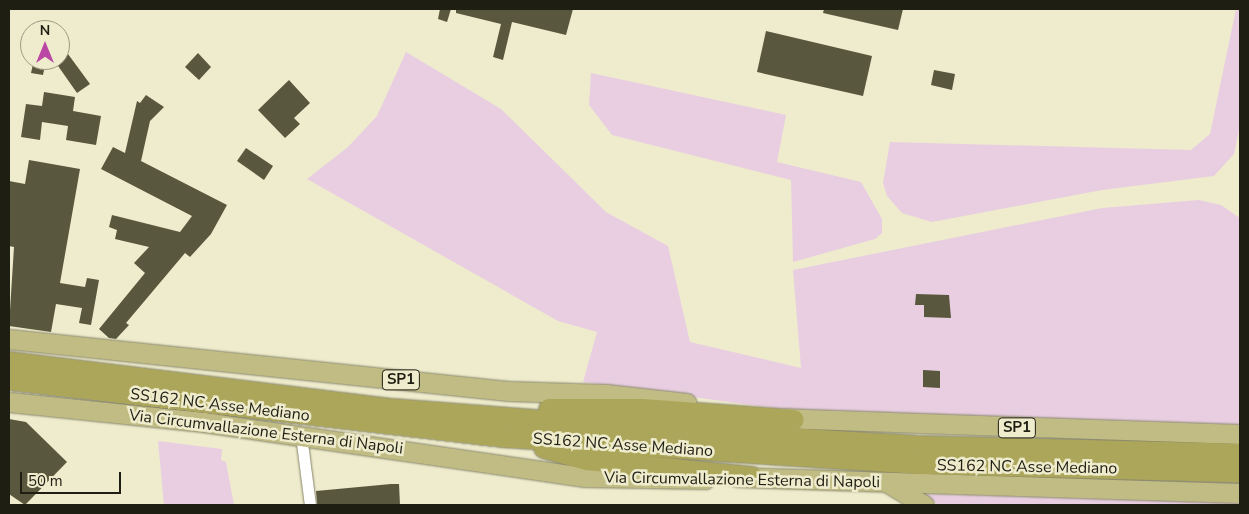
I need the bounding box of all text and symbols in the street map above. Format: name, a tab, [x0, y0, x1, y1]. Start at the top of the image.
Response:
north arrow	[20, 20, 70, 70]
text: N	[40, 21, 50, 40]
road number: SP1	[381, 368, 421, 392]
street label: SS162 NC Asse Mediano	[129, 384, 311, 426]
street label: Via Circumvallazione Esterna di Napoli	[128, 406, 404, 458]
road number: SP1	[997, 416, 1037, 440]
street label: SS162 NC Asse Mediano	[532, 429, 714, 461]
street label: SS162 NC Asse Mediano	[937, 456, 1117, 478]
scale bar	[22, 462, 124, 494]
street label: Via Circumvallazione Esterna di Napoli	[604, 468, 880, 492]
text: 50 m	[28, 471, 63, 491]

